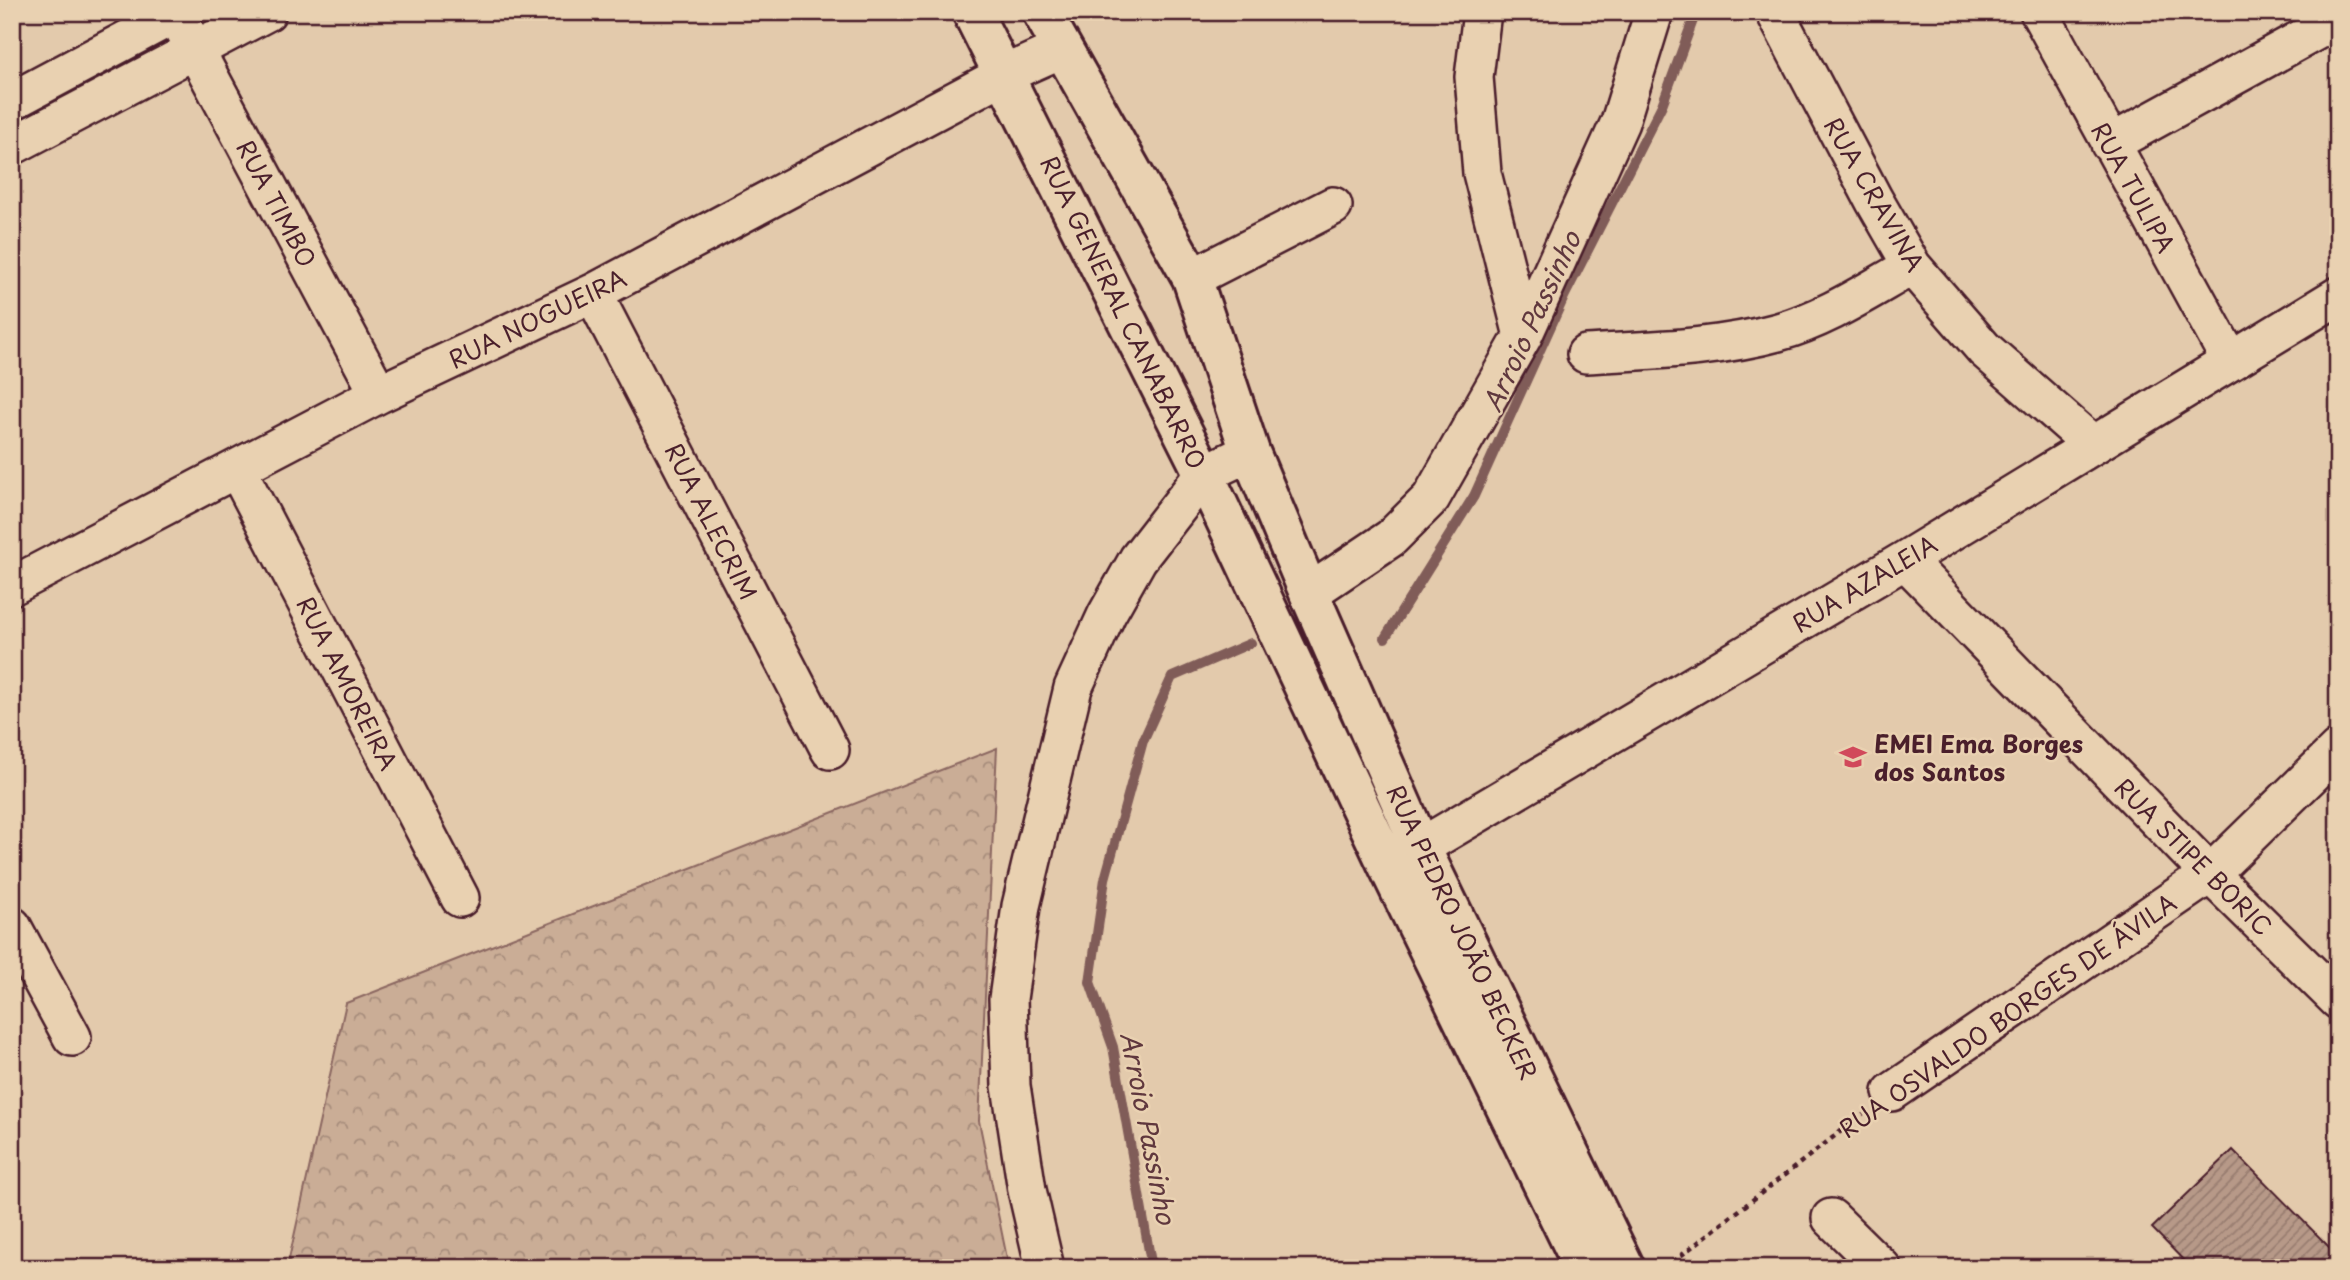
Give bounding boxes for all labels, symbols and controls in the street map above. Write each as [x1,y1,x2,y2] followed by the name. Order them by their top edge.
[1816,110,1934,278] street label: RUA CRAVINA
[2083,115,2185,259] street label: RUA TULIPA
[228,133,326,273] street label: RUA TIMBO
[1032,149,1216,475] street label: RUA GENERAL CANABARRO
[1472,223,1590,418] water label: Arroio Passinho
[442,259,632,377] street label: RUA NOGUEIRA
[657,436,767,606] street label: RUA ALECRIM
[1785,525,1943,641] street label: RUA AZALEIA
[289,590,407,776] street label: RUA AMOREIRA
[1874,725,2083,789] place label: EMEI Ema Borges dos Santos
[1838,742,1868,772] school or university icon: EMEI Ema Borges dos Santos
[2107,769,2281,943] street label: RUA STIPE BORIC
[1379,778,1547,1086] street label: RUA PEDRO JOÃO BECKER
[1831,884,2183,1146] street label: RUA OSVALDO BORGES DE ÁVILA
[1111,1029,1187,1229] water label: Arroio Passinho

